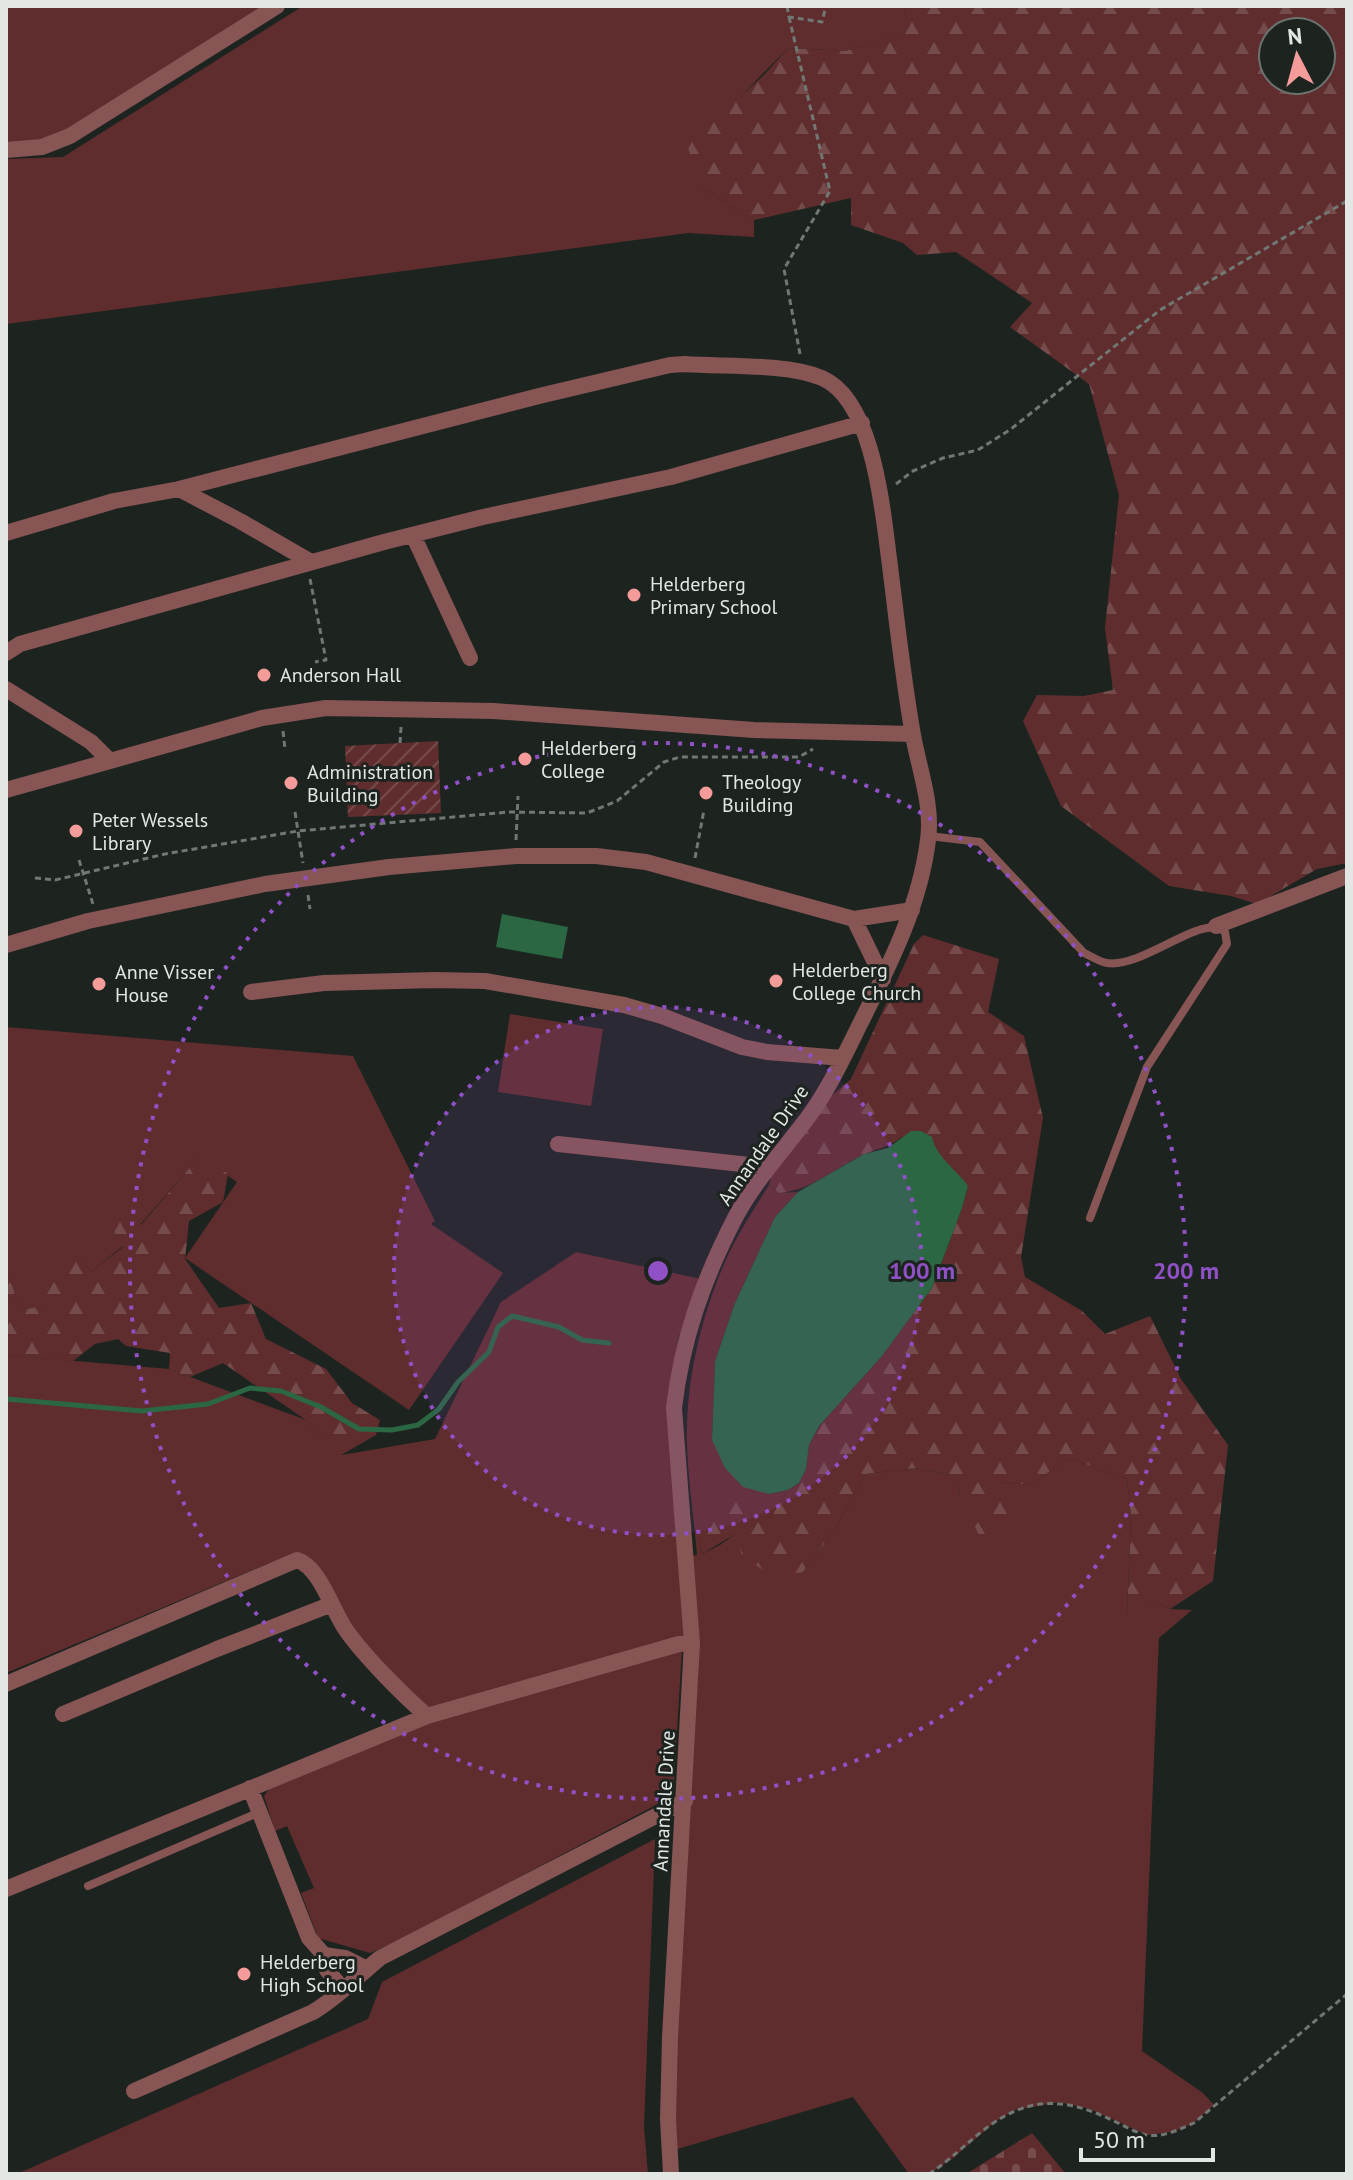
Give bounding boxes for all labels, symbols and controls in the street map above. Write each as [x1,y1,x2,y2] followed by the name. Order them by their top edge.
[1257,16,1337,96] north arrow
[1286,21,1304,51] text: N
[650,571,778,620] place label: Helderberg Primary School
[625,586,643,604] marker: Helderberg Primary School
[280,662,401,688] place label: Anderson Hall
[255,666,273,684] marker: Anderson Hall
[541,735,637,784] place label: Helderberg College
[516,750,534,768] marker: Helderberg College
[307,759,433,808] place label: Administration Building
[722,769,802,818] place label: Theology Building
[282,774,300,792] marker: Administration Building
[697,784,715,802] marker: Theology Building
[92,807,208,856] place label: Peter Wessels Library
[67,822,85,840] marker: Peter Wessels Library
[792,957,921,1006] place label: Helderberg College Church
[115,959,214,1008] place label: Anne Visser House
[767,972,785,990] marker: Helderberg College Church
[90,975,108,993] marker: Anne Visser House
[712,1080,814,1210] street label: Annandale Drive
[889,1255,955,1286] text: 100 m
[1153,1255,1219,1286] text: 200 m
[644,1257,672,1285] centre of rings
[647,1730,681,1872] street label: Annandale Drive
[260,1949,364,1998] place label: Helderberg High School
[235,1965,253,1983] marker: Helderberg High School
[1081,2112,1213,2162] scale bar
[1093,2124,1145,2155] text: 50 m

